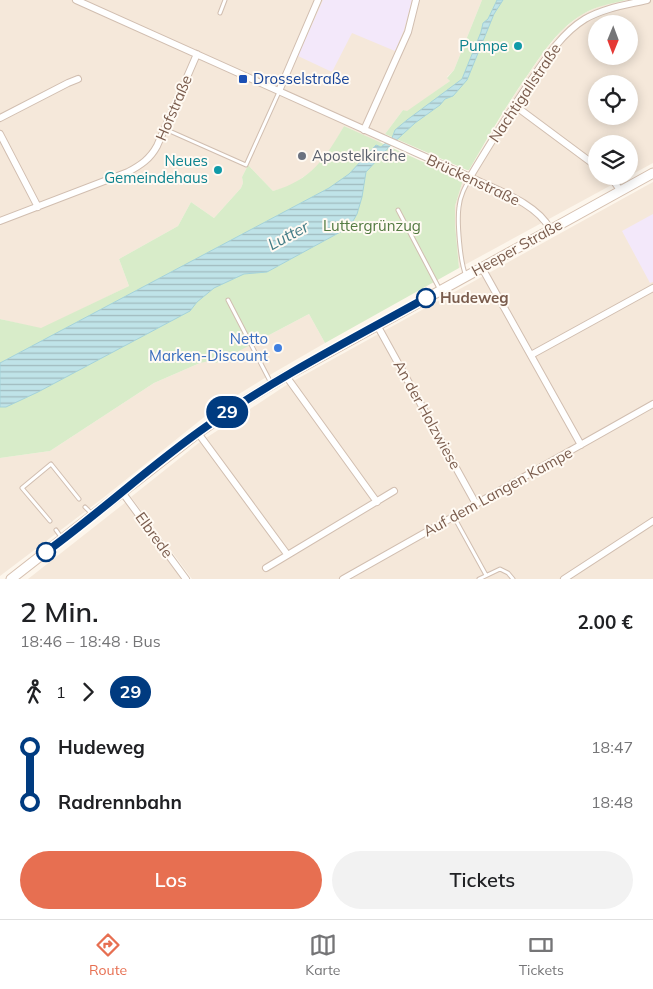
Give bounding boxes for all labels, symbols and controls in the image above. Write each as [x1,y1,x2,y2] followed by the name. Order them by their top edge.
[588,15,638,65] north arrow
[588,15,638,185] map controls
[459,36,508,55] place label: Pumpe
[485,40,565,146] street label: Nachtigallstraße
[512,40,524,52] marker: Pumpe
[253,69,349,88] place label: Drosselstraße
[151,72,196,144] street label: Hofstraße
[237,73,249,85] marker: Drosselstraße
[588,75,638,125] button: locate
[588,135,638,185] button: layers
[312,146,406,165] place label: Apostelkirche
[296,150,308,162] marker: Apostelkirche
[423,150,523,209] street label: Brückenstraße
[104,151,208,187] place label: Neues Gemeindehaus
[212,164,224,176] marker: Neues Gemeindehaus
[264,215,313,254] water label: Lutter
[468,215,566,280] street label: Heeper Straße
[323,216,421,235] park label: Luttergrünzug
[416,288,436,308] marker: Hudeweg
[440,288,509,307] place label: Hudeweg
[149,329,268,365] place label: Netto Marken-Discount
[272,342,284,354] marker: Netto Marken-Discount
[390,357,465,473] street label: An der Holzwiese
[204,396,250,428] line badge: 29
[216,400,238,423] text: 29
[420,443,576,541] street label: Auf dem Langen Kampe
[131,508,177,561] street label: Elbrede
[36,542,56,562] unlabelled marker
[20,594,99,629] text: 2 Min.
[577,610,633,634] text: 2.00 €
[20,631,161,651] text: 18:46 – 18:48 · Bus
[20,678,48,706] icon: walk
[74,678,102,706] icon: forward
[120,680,141,703] text: 29
[56,682,66,702] text: 1
[58,735,145,759] text: Hudeweg
[591,737,633,757] text: 18:47
[58,790,182,814] text: Radrennbahn
[591,792,633,812] text: 18:48
[20,851,322,909] button: Los
[332,851,633,909] button: Tickets
[89,931,127,979] tab: Route
[305,931,340,979] tab: Karte
[519,931,564,979] tab: Tickets

